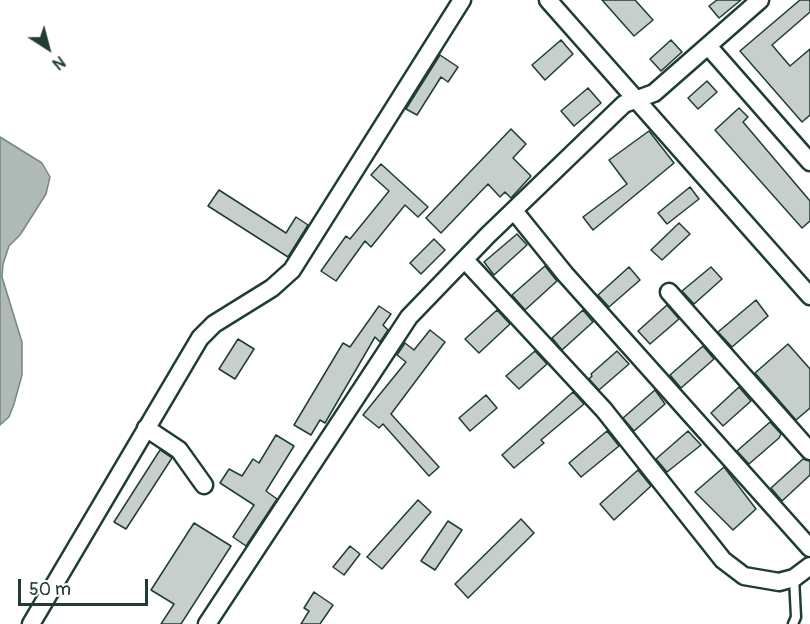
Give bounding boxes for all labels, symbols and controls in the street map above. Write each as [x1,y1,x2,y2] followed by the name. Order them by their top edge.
[18,18,78,78] north arrow
[48,51,69,74] text: N
[21,567,152,605] scale bar
[29,578,71,601] text: 50 m

